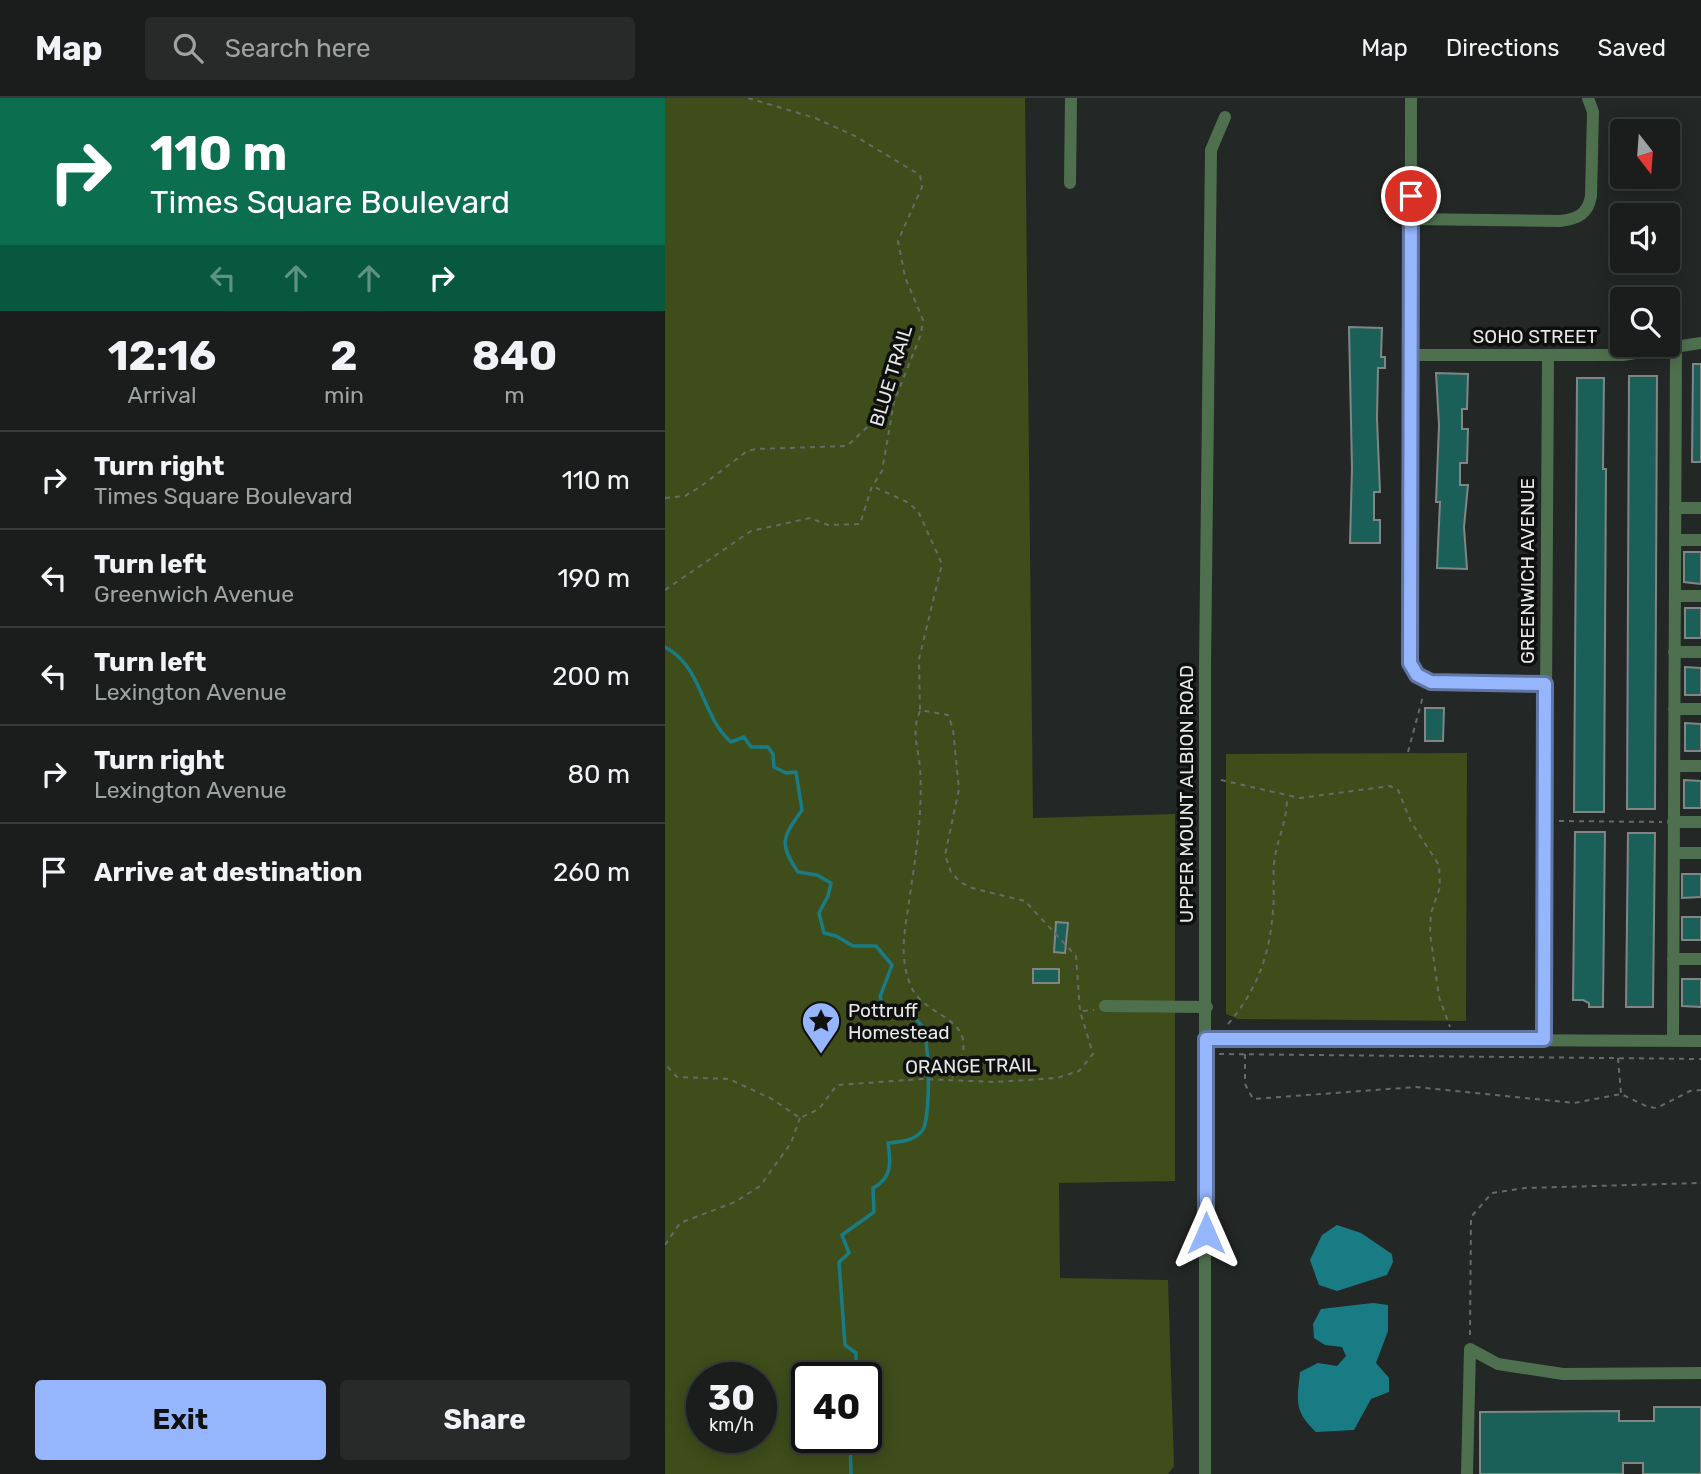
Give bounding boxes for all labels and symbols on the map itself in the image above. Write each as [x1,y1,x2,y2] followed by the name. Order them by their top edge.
[1610,119,1680,189] north arrow
[1381,166,1441,226] pin
[865,323,917,429] street label: BLUE TRAIL
[1473,325,1597,348] street label: SOHO STREET
[1516,478,1539,664] street label: GREENWICH AVENUE
[1175,665,1198,923] street label: UPPER MOUNT ALBION ROAD
[848,999,950,1044] place label: Pottruff Homestead
[800,1000,842,1055] place icon: Pottruff Homestead
[905,1053,1037,1079] street label: ORANGE TRAIL
[1169,1196,1243,1270] position arrow
[791,1362,882,1453] speed limit sign: 40

